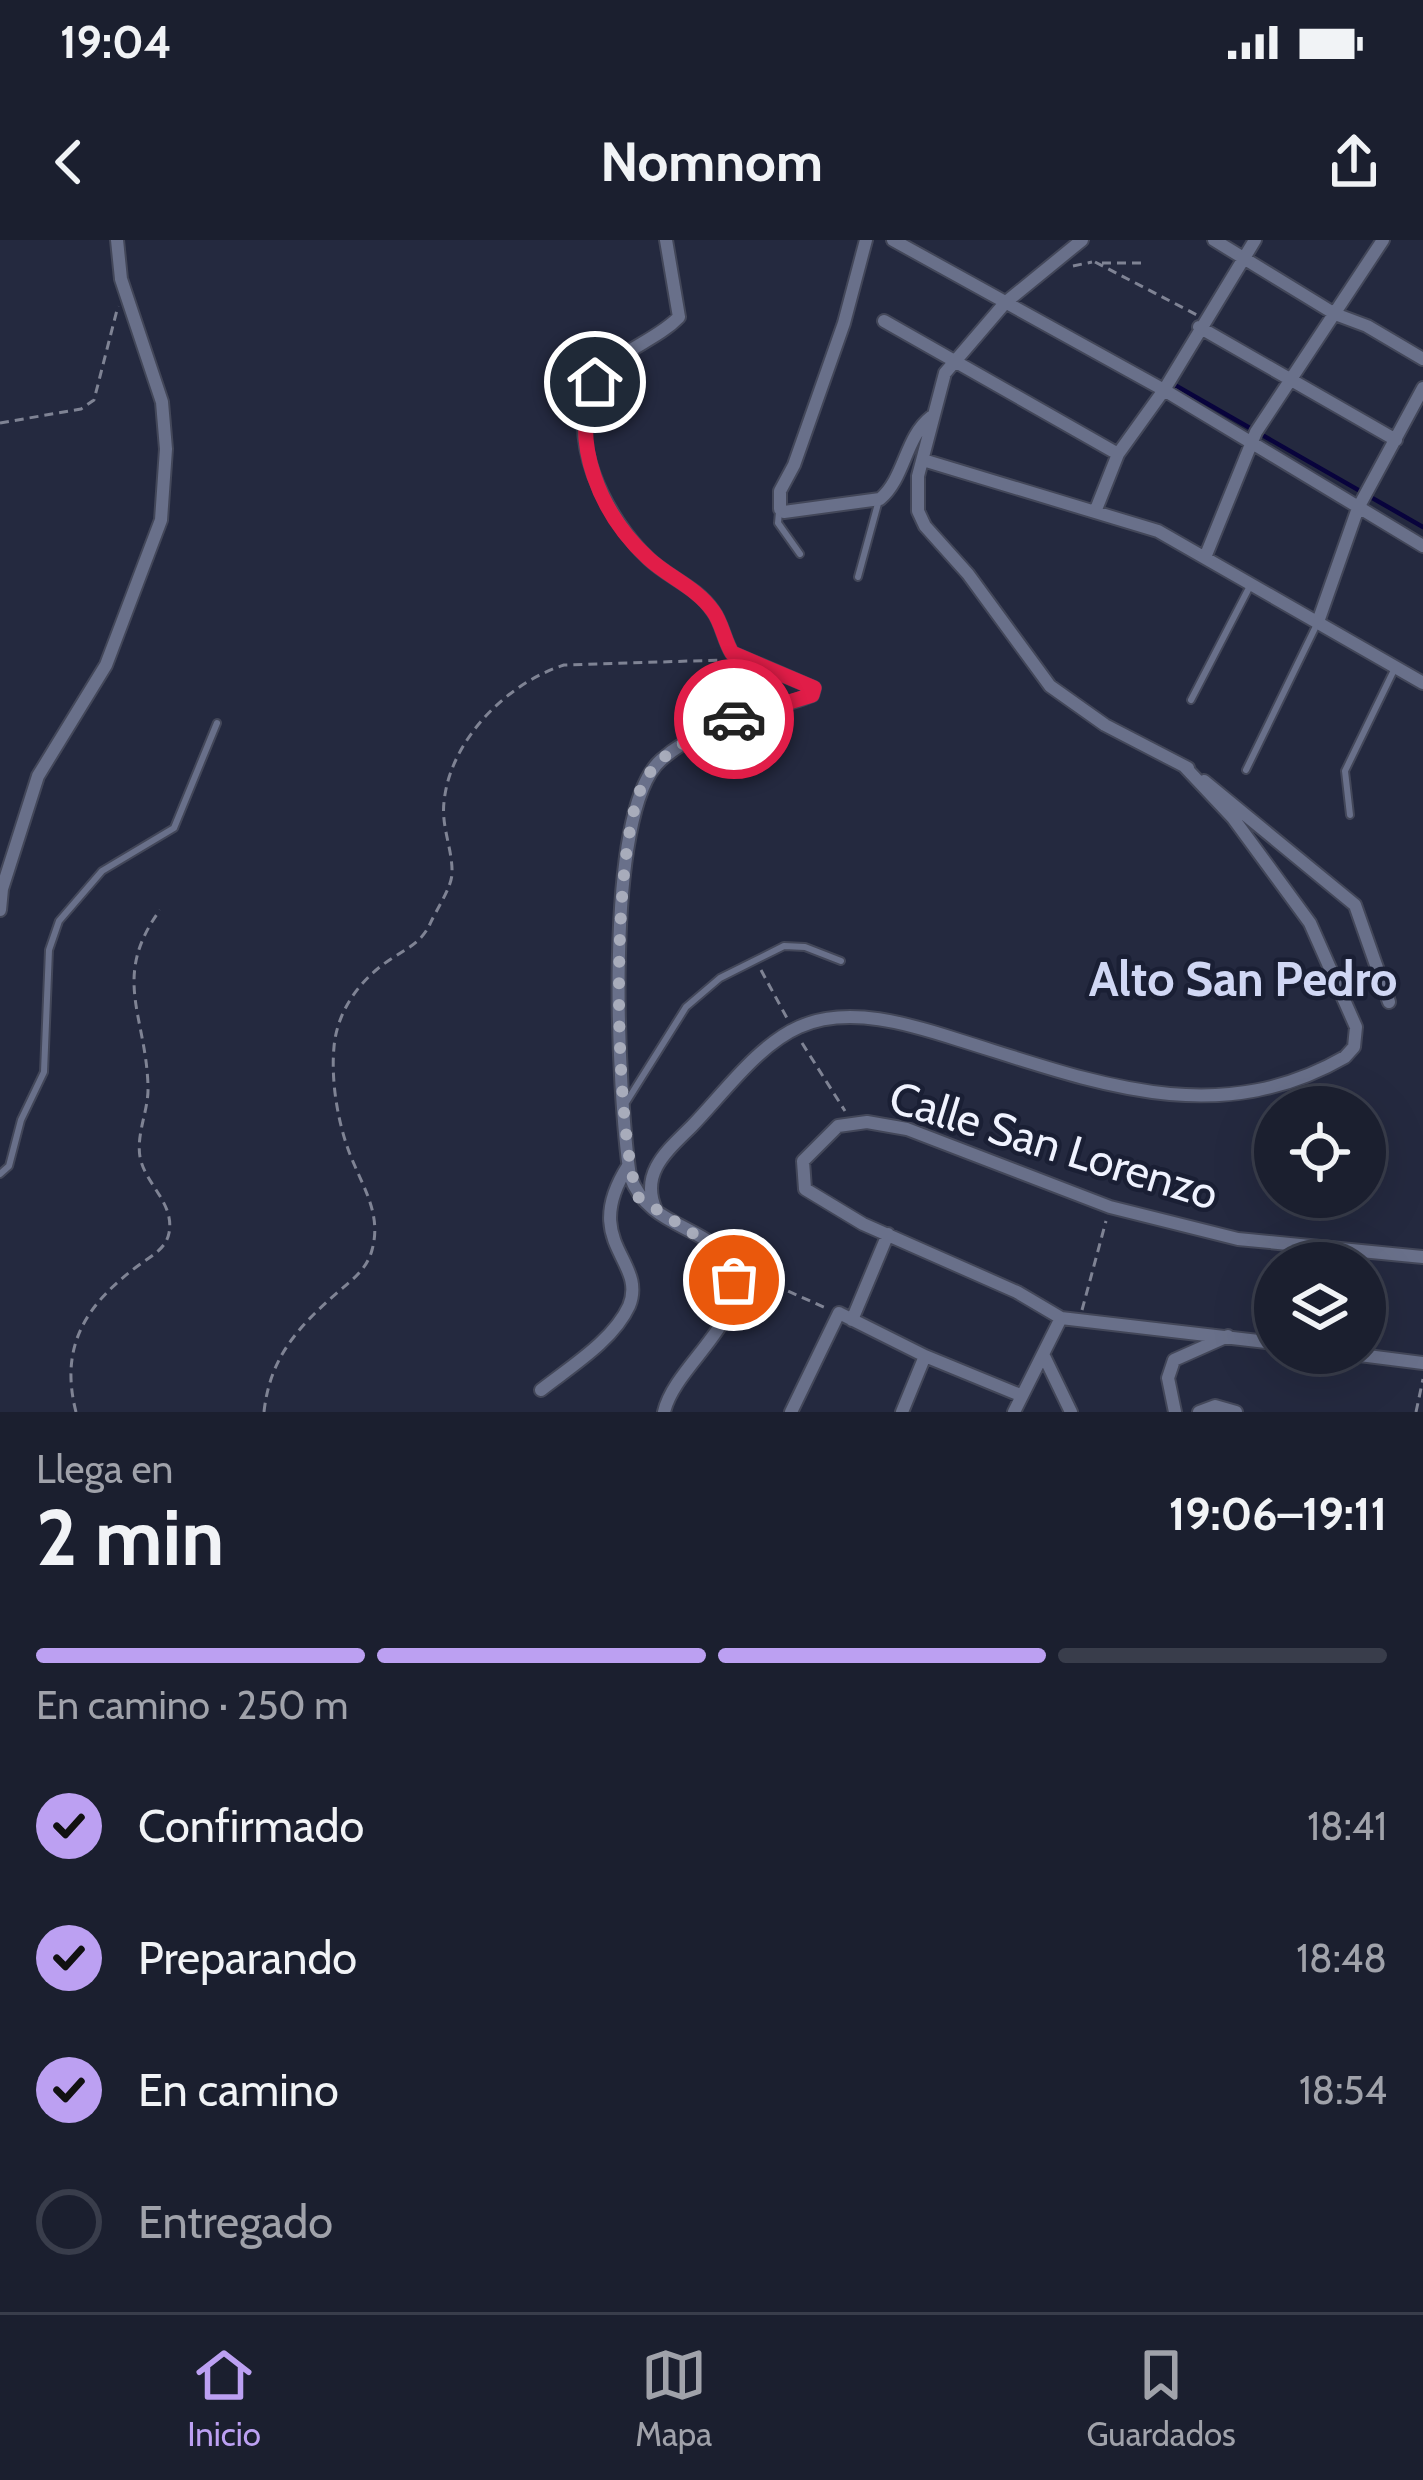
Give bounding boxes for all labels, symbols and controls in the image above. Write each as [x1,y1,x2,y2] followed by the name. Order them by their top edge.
[60,15,172,69] text: 19:04
[36,129,102,195] icon: back
[600,129,823,195] text: Nomnom
[1321,129,1387,195] icon: share
[544,331,646,433] pin
[562,349,628,415] icon: home
[674,659,794,779] courier
[701,686,767,752] icon: car
[1089,950,1397,1008] district label: Alto San Pedro
[883,1069,1225,1221] street label: Calle San Lorenzo
[1254,1086,1386,1374] map controls
[1254,1086,1386,1218] button: locate
[683,1229,785,1331] pin
[1254,1242,1386,1374] button: layers
[701,1247,767,1313] icon: bag
[36,1445,173,1493] text: Llega en
[1169,1487,1387,1541] text: 19:06–19:11
[36,1490,224,1585] text: 2 min
[36,1681,349,1729] text: En camino · 250 m
[36,1793,102,1859] icon: check
[138,1799,364,1853] text: Confirmado
[1307,1802,1387,1850] text: 18:41
[36,1925,102,1991] icon: check
[138,1931,357,1985] text: Preparando
[1296,1934,1387,1982] text: 18:48
[36,2057,102,2123] icon: check
[138,2063,339,2117] text: En camino
[1299,2066,1387,2114] text: 18:54
[138,2195,333,2249] text: Entregado
[187,2342,261,2454] tab: Inicio
[635,2342,712,2454] tab: Mapa
[1086,2342,1236,2454] tab: Guardados

